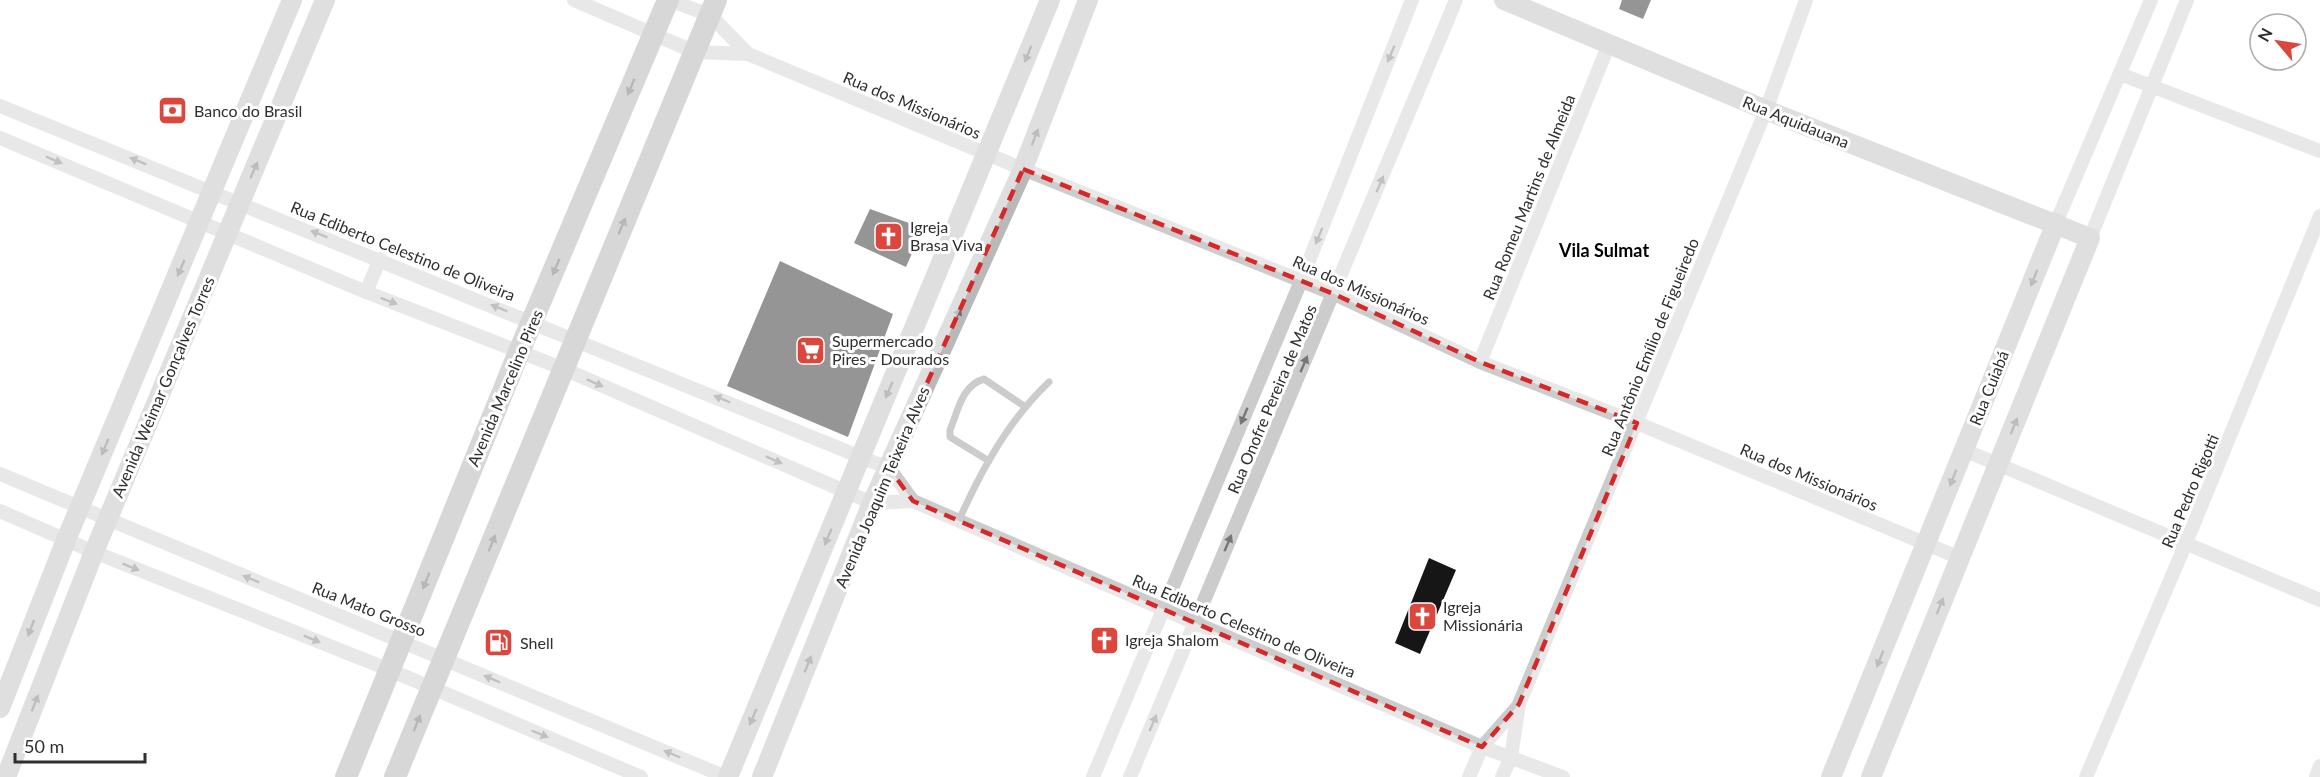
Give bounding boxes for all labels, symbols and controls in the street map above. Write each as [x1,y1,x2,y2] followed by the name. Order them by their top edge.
[2248,12,2308,72] north arrow
[2253,24,2276,44] text: N
[1023,46,1033,64] one-way arrow
[1386,46,1396,64] one-way arrow
[841,67,984,142] street label: Rua dos Missionários
[626,78,635,96] one-way arrow
[1479,91,1579,302] street label: Rua Romeu Martins de Almeida
[1740,92,1852,152] street label: Rua Aquidauana
[157,95,189,127] bank icon: Banco do Brasil
[194,101,302,120] place label: Banco do Brasil
[1031,128,1041,146] one-way arrow
[45,156,63,165] one-way arrow
[129,156,147,165] one-way arrow
[250,161,259,179] one-way arrow
[1376,175,1385,193] one-way arrow
[288,197,518,304] street label: Rua Ediberto Celestino de Oliveira
[618,217,627,235] one-way arrow
[910,217,983,254] place label: Igreja Brasa Viva
[873,220,905,252] church icon: Igreja Brasa Viva
[1314,227,1324,245] one-way arrow
[310,229,328,238] one-way arrow
[1597,235,1702,459] street label: Rua Antônio Emílio de Figueiredo
[1558,239,1649,261] district label: Vila Sulmat
[1290,251,1433,328] street label: Rua dos Missionários
[551,258,561,276] one-way arrow
[176,259,186,277] one-way arrow
[2029,269,2039,287] one-way arrow
[107,273,218,500] street label: Avenida Weimar Gonçalves Torres
[380,296,398,306] one-way arrow
[1223,301,1320,496] street label: Rua Onofre Pereira de Matos
[490,303,508,313] one-way arrow
[952,306,962,324] one-way arrow
[463,307,546,469] street label: Avenida Marcelino Pires
[832,331,949,368] place label: Supermercado Pires - Dourados
[795,334,827,366] supermarket icon: Supermercado Pires - Dourados
[1965,348,2012,428] street label: Rua Cuiabá
[1299,354,1309,372] one-way arrow
[587,378,604,387] one-way arrow
[884,381,894,399] one-way arrow
[830,383,933,590] street label: Avenida Joaquim Teixeira Alves
[713,394,731,403] one-way arrow
[1240,407,1249,424] one-way arrow
[2009,416,2019,434] one-way arrow
[2157,431,2222,551] street label: Rua Pedro Rigotti
[100,439,110,457] one-way arrow
[1738,439,1881,514] street label: Rua dos Missionários
[766,456,783,465] one-way arrow
[1948,469,1957,487] one-way arrow
[823,528,832,546] one-way arrow
[487,533,497,551] one-way arrow
[1224,535,1233,552] one-way arrow
[122,563,140,572] one-way arrow
[1130,570,1359,681] street label: Rua Ediberto Celestino de Oliveira
[421,572,430,590] one-way arrow
[242,574,260,583] one-way arrow
[310,577,429,640] street label: Rua Mato Grosso
[1443,597,1523,634] place label: Igreja Missionária
[1936,597,1945,615] one-way arrow
[1406,600,1438,632] church icon: Igreja Missionária
[26,619,36,637] one-way arrow
[1088,624,1120,656] church icon: Igreja Shalom
[483,627,515,659] fuel station icon: Shell
[1125,630,1219,649] place label: Igreja Shalom
[520,633,553,652] place label: Shell
[303,635,321,644] one-way arrow
[1875,650,1884,668] one-way arrow
[803,655,813,673] one-way arrow
[483,674,501,683] one-way arrow
[31,694,40,712] one-way arrow
[748,708,757,726] one-way arrow
[413,714,422,732] one-way arrow
[1149,714,1158,732] one-way arrow
[15,726,146,764] scale bar
[531,729,549,739] one-way arrow
[24,735,64,757] text: 50 m
[663,749,681,758] one-way arrow

